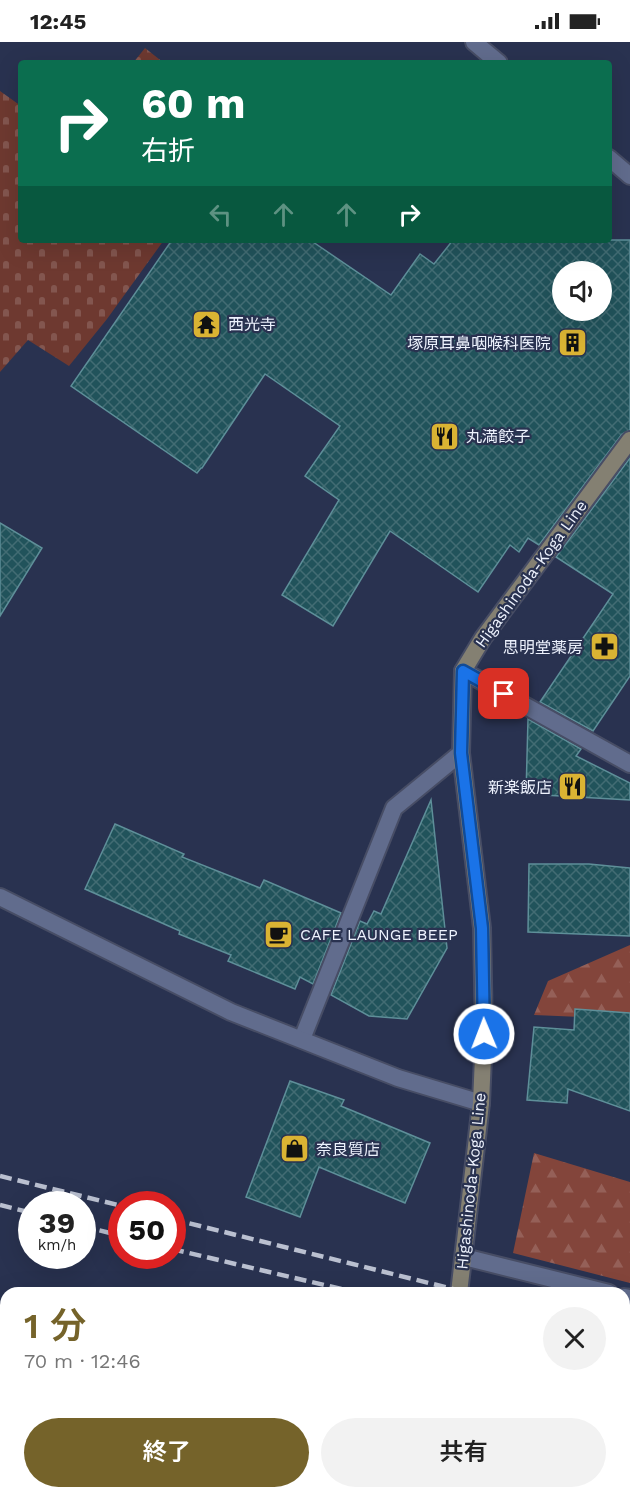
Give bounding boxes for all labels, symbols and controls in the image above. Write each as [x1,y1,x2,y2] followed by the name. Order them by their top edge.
[30,9,86,34] text: 12:45
[141,79,245,128] text: 60 m
[42,84,120,162] icon: right
[141,135,195,167] text: 右折
[204,198,237,231] icon: left
[267,198,300,231] icon: ahead
[330,198,363,231] icon: ahead
[393,198,426,231] icon: right
[552,261,612,321] map controls
[552,261,612,321] button: sound
[191,308,223,340] temple icon: 西光寺
[228,315,276,334] place label: 西光寺
[556,327,588,359] building icon: 塚原耳鼻咽喉科医院
[407,334,551,353] place label: 塚原耳鼻咽喉科医院
[429,420,461,452] restaurant icon: 丸満餃子
[466,427,530,446] place label: 丸満餃子
[471,497,591,651] street label: Higashinoda-Koga Line
[588,631,620,663] pharmacy icon: 思明堂薬房
[503,638,583,657] place label: 思明堂薬房
[478,668,529,719] pin
[487,677,520,710] icon: arrive
[557,771,589,803] restaurant icon: 新楽飯店
[488,778,552,797] place label: 新楽飯店
[263,918,295,950] cafe icon: CAFE LAUNGE BEEP
[300,925,458,944] place label: CAFE LAUNGE BEEP
[452,1002,516,1066] position arrow
[452,1092,490,1270] street label: Higashinoda-Koga Line
[279,1133,311,1165] shop icon: 奈良質店
[316,1140,380,1159] place label: 奈良質店
[108,1191,186,1269] speed limit sign: 50
[39,1205,75,1240] text: 39
[38,1236,76,1254] text: km/h
[24,1305,86,1347] text: 1 分
[543,1307,606,1370] button: close
[24,1349,141,1373] text: 70 m · 12:46
[24,1418,309,1487] button: 終了
[321,1418,606,1487] button: 共有

